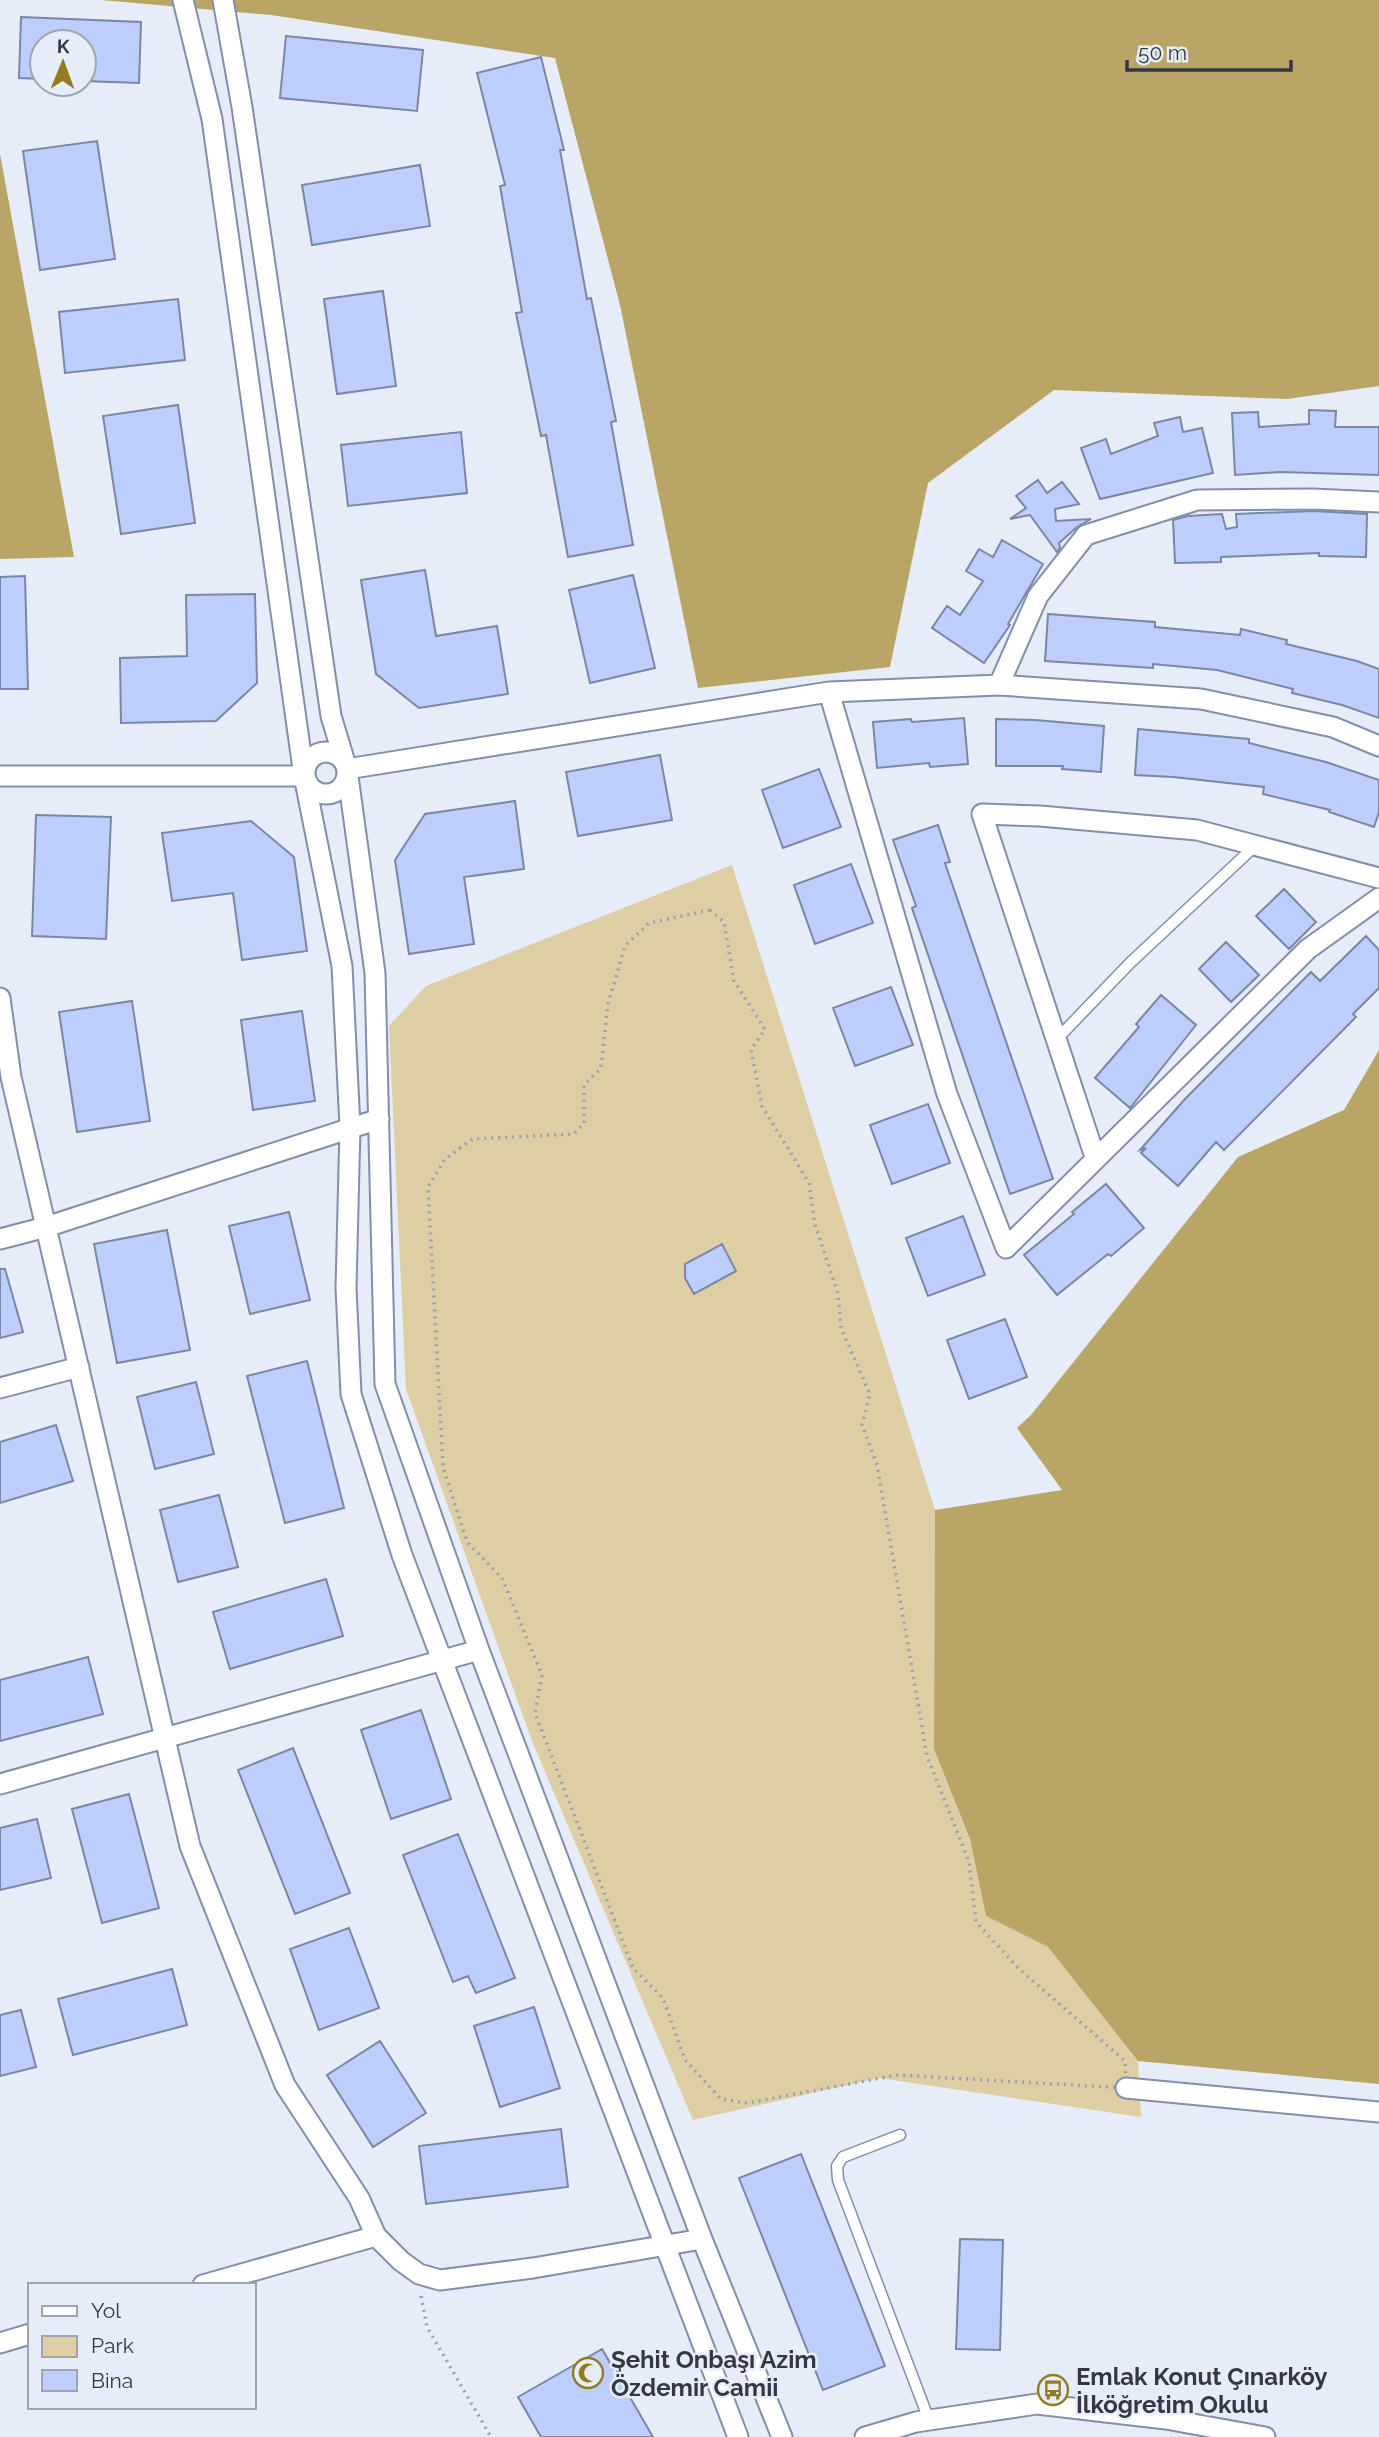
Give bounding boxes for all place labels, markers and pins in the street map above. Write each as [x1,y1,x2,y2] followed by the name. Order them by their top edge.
[611,2345,817,2402] place label: Şehit Onbaşı Azim Özdemir Camii
[571,2356,605,2390] mosque icon: Şehit Onbaşı Azim Özdemir Camii
[1076,2362,1327,2419] place label: Emlak Konut Çınarköy İlköğretim Okulu
[1036,2373,1070,2407] bus stop icon: Emlak Konut Çınarköy İlköğretim Okulu

